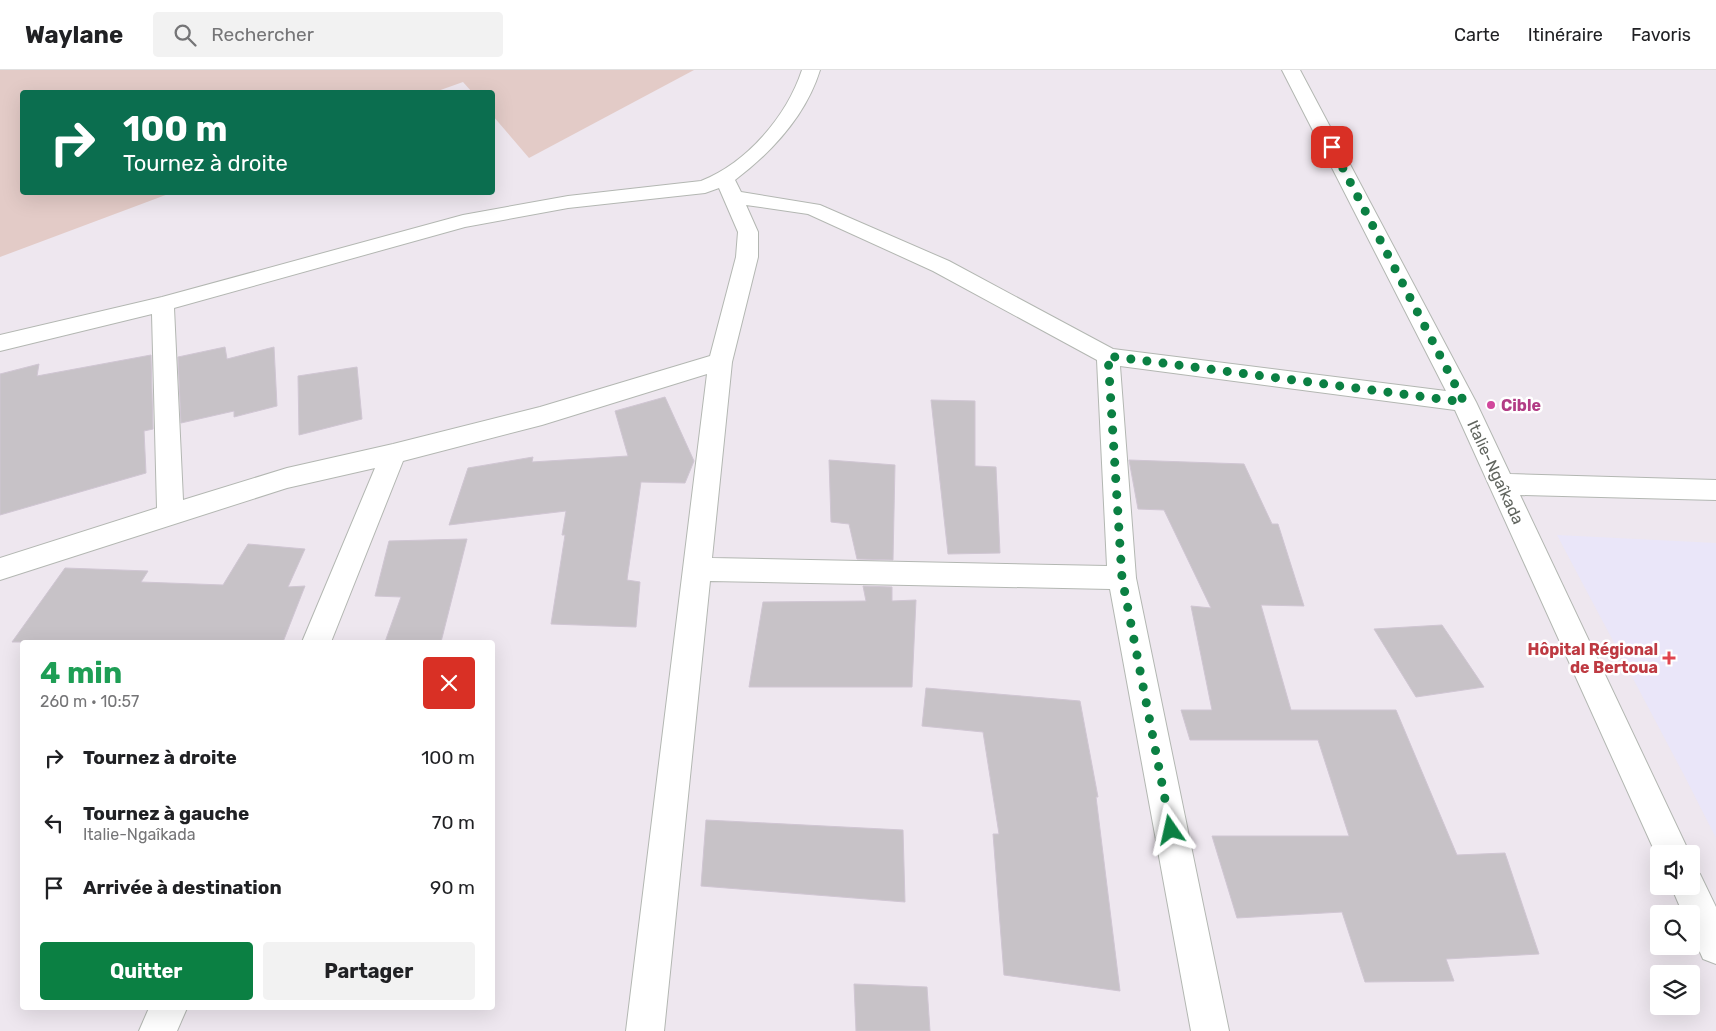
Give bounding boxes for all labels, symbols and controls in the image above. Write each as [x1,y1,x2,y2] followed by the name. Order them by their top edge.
[153,12,503,57] search box
[25,21,123,49] text: Waylane
[171,21,199,49] icon: search
[211,23,314,46] text: Rechercher
[1454,24,1500,46] text: Carte
[1528,24,1603,46] text: Itinéraire
[1631,24,1691,46] text: Favoris
[123,108,228,150] text: 100 m
[40,110,105,175] icon: right
[1311,126,1353,168] pin
[1318,133,1346,161] icon: arrive
[123,150,288,177] text: Tournez à droite
[1501,396,1541,415] place label: Cible
[1485,399,1497,411] marker: Cible
[1463,417,1528,527] street label: Italie-Ngaîkada
[1527,640,1658,677] place label: Hôpital Régional de Bertoua
[1662,651,1676,665] marker: Hôpital Régional de Bertoua
[40,655,122,691] text: 4 min
[423,657,475,709] button: close
[40,692,139,711] text: 260 m · 10:57
[40,744,68,772] icon: right
[83,746,237,769] text: Tournez à droite
[421,746,475,769] text: 100 m
[83,802,249,825] text: Tournez à gauche
[1144,803,1196,855] position arrow
[40,809,68,837] icon: left
[432,811,475,834] text: 70 m
[83,825,196,844] text: Italie-Ngaîkada
[1650,845,1700,1015] map controls
[1650,845,1700,895] button: sound
[40,874,68,902] icon: arrive
[83,876,282,899] text: Arrivée à destination
[430,876,475,899] text: 90 m
[1650,905,1700,955] button: search
[40,942,253,1000] button: Quitter
[263,942,475,1000] button: Partager
[1650,965,1700,1015] button: layers

